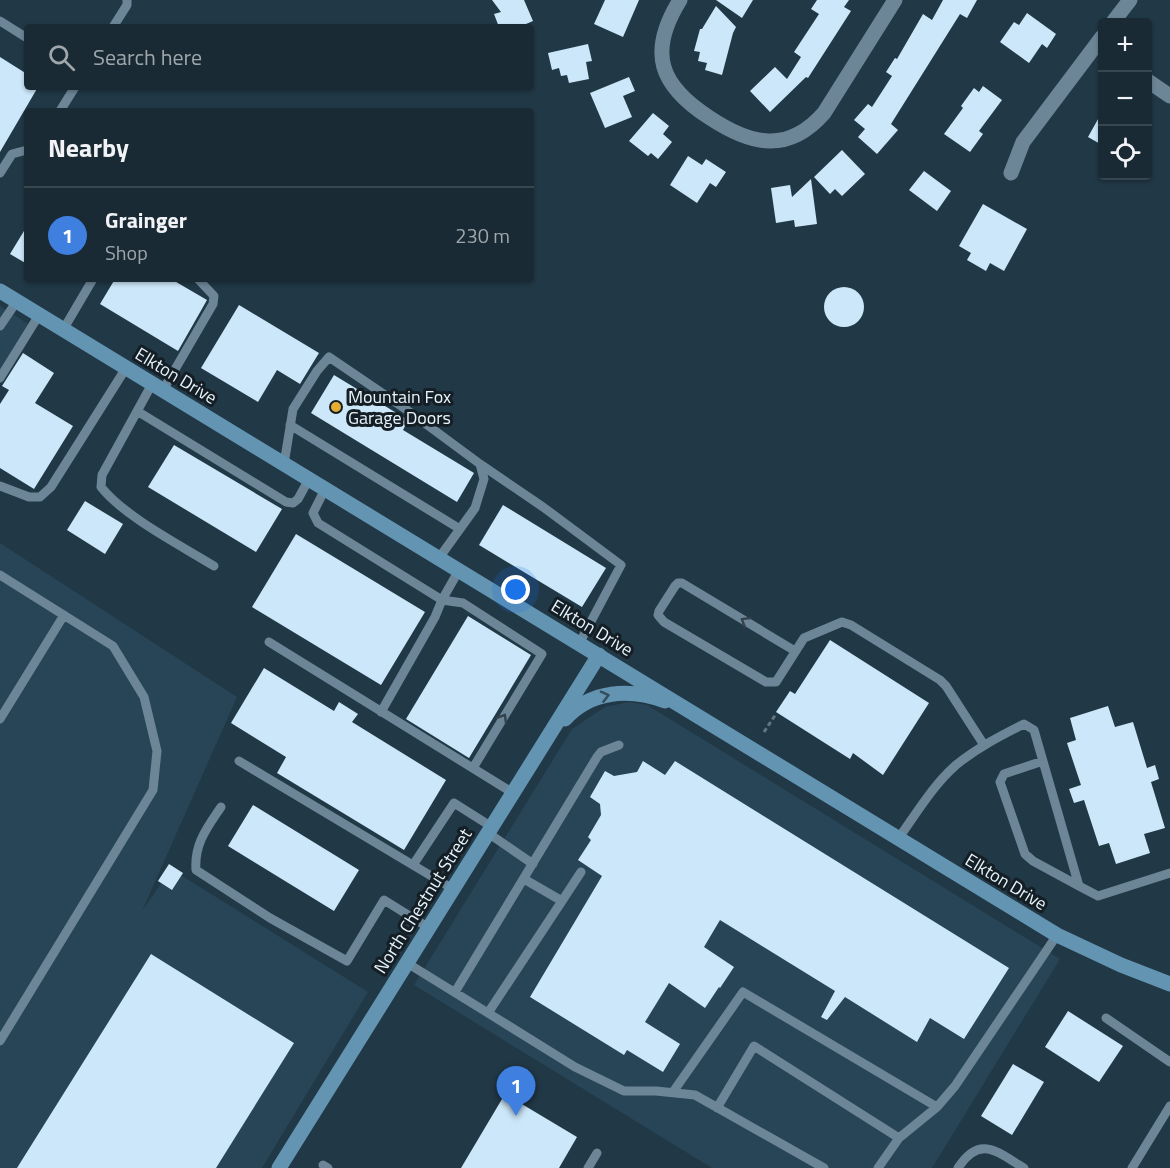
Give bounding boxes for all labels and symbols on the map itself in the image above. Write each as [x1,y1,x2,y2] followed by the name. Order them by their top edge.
[130,340,222,411] street label: Elkton Drive
[348,383,451,431] place label: Mountain Fox Garage Doors
[329,400,343,414] marker: Mountain Fox Garage Doors
[501,575,530,604] your location
[546,592,638,663] street label: Elkton Drive
[741,617,751,628] one-way arrow
[599,690,609,703] one-way arrow
[496,714,507,724] one-way arrow
[367,822,479,979] street label: North Chestnut Street
[960,846,1052,917] street label: Elkton Drive
[496,1066,536,1116] pin: 1

